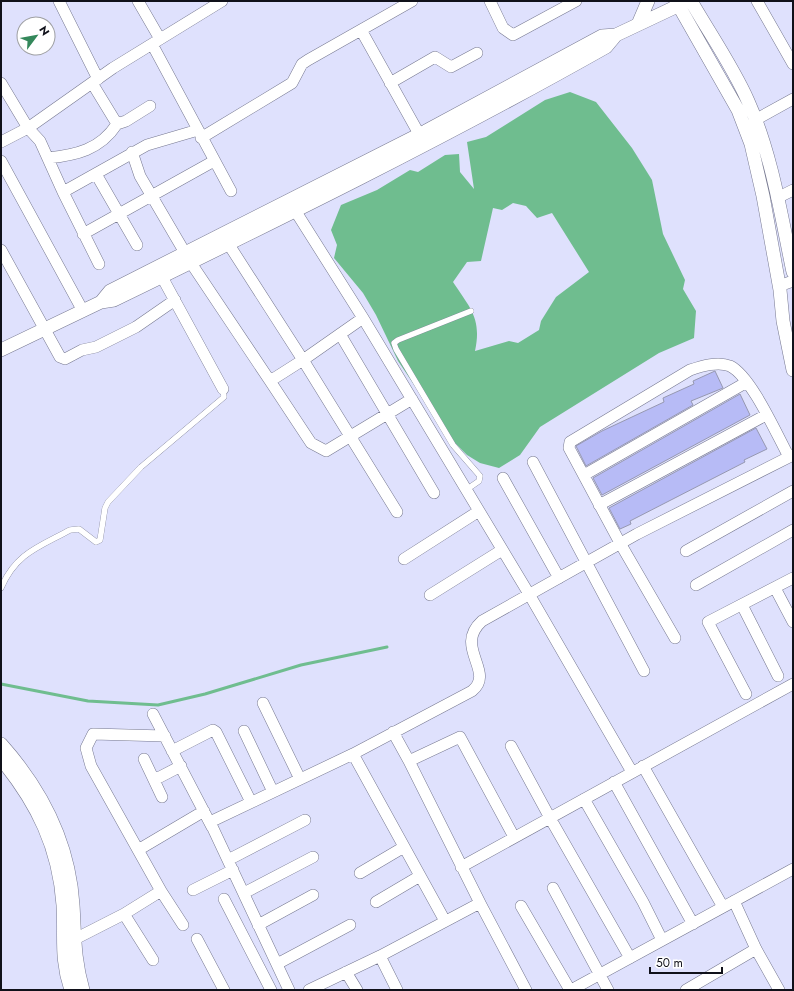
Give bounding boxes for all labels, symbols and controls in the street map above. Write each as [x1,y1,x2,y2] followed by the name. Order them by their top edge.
[16,16,56,56] north arrow
[35,23,54,39] text: N
[650,949,722,975] scale bar
[656,954,683,972] text: 50 m

